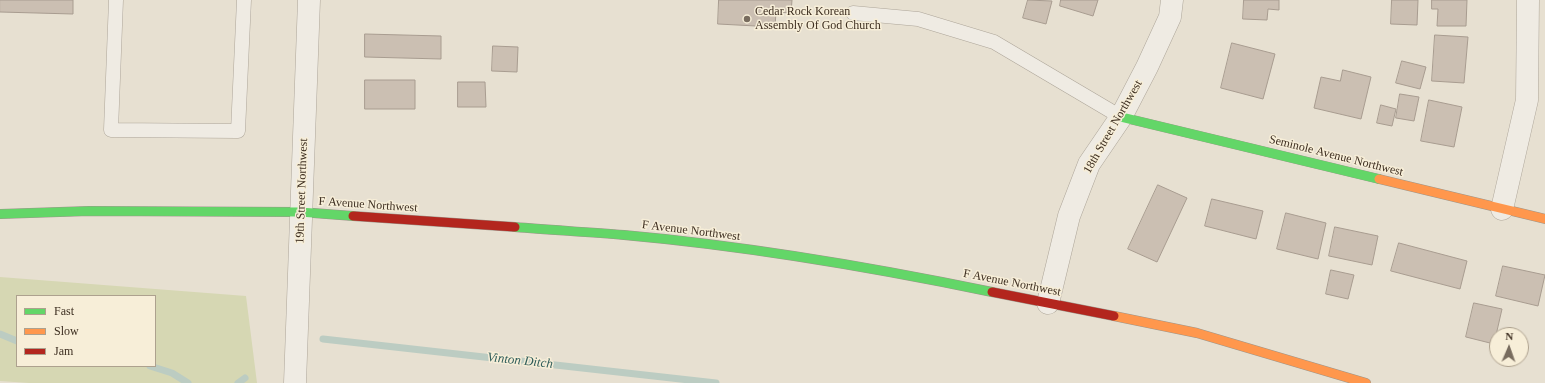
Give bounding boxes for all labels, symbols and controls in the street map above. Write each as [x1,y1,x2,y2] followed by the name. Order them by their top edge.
[755,5,881,33] place label: Cedar Rock Korean Assembly Of God Church
[742,14,752,24] marker: Cedar Rock Korean Assembly Of God Church
[1080,78,1146,176] street label: 18th Street Northwest
[1267,132,1405,180] street label: Seminole Avenue Northwest
[293,138,311,244] street label: 19th Street Northwest
[318,194,418,216] street label: F Avenue Northwest
[641,218,741,244] street label: F Avenue Northwest
[962,266,1062,300] street label: F Avenue Northwest
[16,295,156,367] legend
[54,304,74,318] text: Fast
[54,324,79,338] text: Slow
[1489,327,1529,367] north arrow
[1505,330,1514,342] text: N
[54,344,73,358] text: Jam
[486,350,554,372] water label: Vinton Ditch

